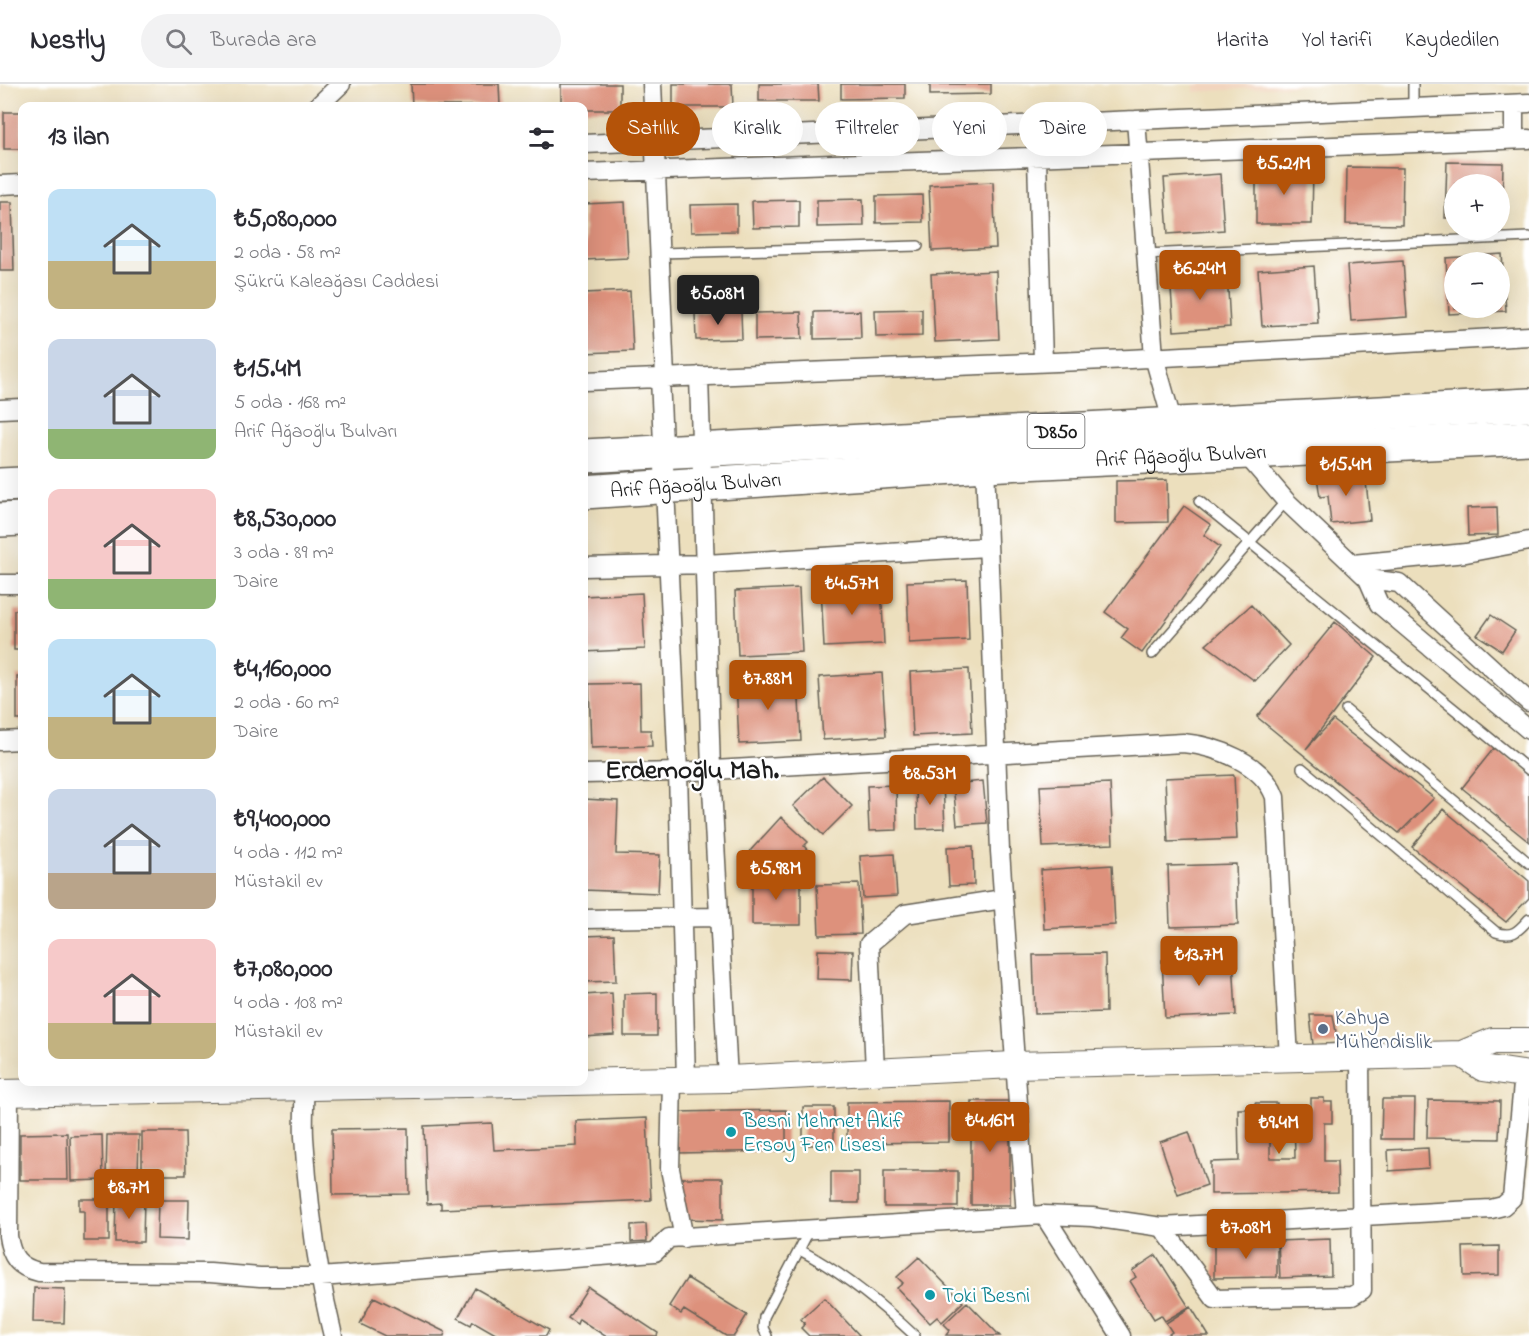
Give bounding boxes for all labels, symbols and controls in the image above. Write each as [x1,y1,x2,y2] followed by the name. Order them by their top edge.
[141,14,561,68] search box
[30,21,105,62] text: Nestly
[162,25,195,58] icon: search
[210,25,317,57] text: Burada ara
[1217,26,1269,56] text: Harita
[1302,26,1372,56] text: Yol tarifi
[1405,26,1499,56] text: Kaydedilen
[606,102,700,156] chip: Satılık
[712,102,803,156] chip: Kiralık
[815,102,920,156] chip: Filtreler
[932,102,1007,156] chip: Yeni
[1019,102,1107,156] chip: Daire
[48,119,109,157] text: 13 ilan
[525,122,558,155] icon: filters
[1235,145,1333,196] pin: ₺5.21M
[1257,150,1311,179] text: ₺5.21M
[1444,174,1510,318] map controls
[1444,174,1510,240] button: +
[234,201,337,239] text: ₺5,080,000
[96,213,168,285] icon: home
[234,239,341,268] text: 2 oda · 58 m²
[1151,250,1249,301] pin: ₺6.24M
[1444,252,1510,318] button: −
[1173,255,1227,284] text: ₺6.24M
[234,268,439,297] text: Şükrü Kaleağası Caddesi
[669,275,767,326] pin: ₺5.08M
[691,280,745,309] text: ₺5.08M
[234,351,302,389] text: ₺15.4M
[96,363,168,435] icon: home
[234,389,346,418] text: 5 oda · 168 m²
[1028,414,1084,448] road number: D850
[234,418,397,447] text: Arif Ağaoğlu Bulvarı
[1094,438,1267,477] street label: Arif Ağaoğlu Bulvarı
[1297,446,1395,497] pin: ₺15.4M
[1320,451,1372,480] text: ₺15.4M
[609,466,783,507] street label: Arif Ağaoğlu Bulvarı
[234,501,336,539] text: ₺8,530,000
[96,513,168,585] icon: home
[234,539,334,568] text: 3 oda · 89 m²
[803,565,901,616] pin: ₺4.57M
[234,568,278,597] text: Daire
[825,570,879,599] text: ₺4.57M
[234,651,331,689] text: ₺4,160,000
[719,660,817,711] pin: ₺7.88M
[96,663,168,735] icon: home
[743,665,793,694] text: ₺7.88M
[234,689,340,718] text: 2 oda · 60 m²
[234,718,278,747] text: Daire
[605,752,779,792] district label: Erdemoğlu Mah.
[881,755,979,806] pin: ₺8.53M
[903,760,957,789] text: ₺8.53M
[234,801,331,839] text: ₺9,400,000
[96,813,168,885] icon: home
[234,839,343,868] text: 4 oda · 112 m²
[727,850,825,901] pin: ₺5.98M
[750,855,802,884] text: ₺5.98M
[234,868,323,897] text: Müstakil ev
[1150,936,1248,987] pin: ₺13.7M
[1174,941,1224,970] text: ₺13.7M
[234,951,333,989] text: ₺7,080,000
[96,963,168,1035] icon: home
[234,989,343,1018] text: 4 oda · 108 m²
[1335,1004,1433,1058] place label: Kahya Mühendislik
[234,1018,323,1047] text: Müstakil ev
[1316,1022,1330,1036] marker: Kahya Mühendislik
[941,1102,1039,1153] pin: ₺4.16M
[1237,1104,1321,1155] pin: ₺9.4M
[742,1107,903,1163] place label: Besni Mehmet Akif Ersoy Fen Lisesi
[965,1107,1015,1136] text: ₺4.16M
[1259,1109,1299,1138] text: ₺9.4M
[724,1125,738,1139] marker: Besni Mehmet Akif Ersoy Fen Lisesi
[87,1169,171,1220] pin: ₺8.7M
[108,1174,150,1203] text: ₺8.7M
[1197,1209,1295,1260] pin: ₺7.08M
[1221,1214,1271,1243] text: ₺7.08M
[942,1282,1030,1312] place label: Toki Besni
[923,1288,937,1302] marker: Toki Besni

